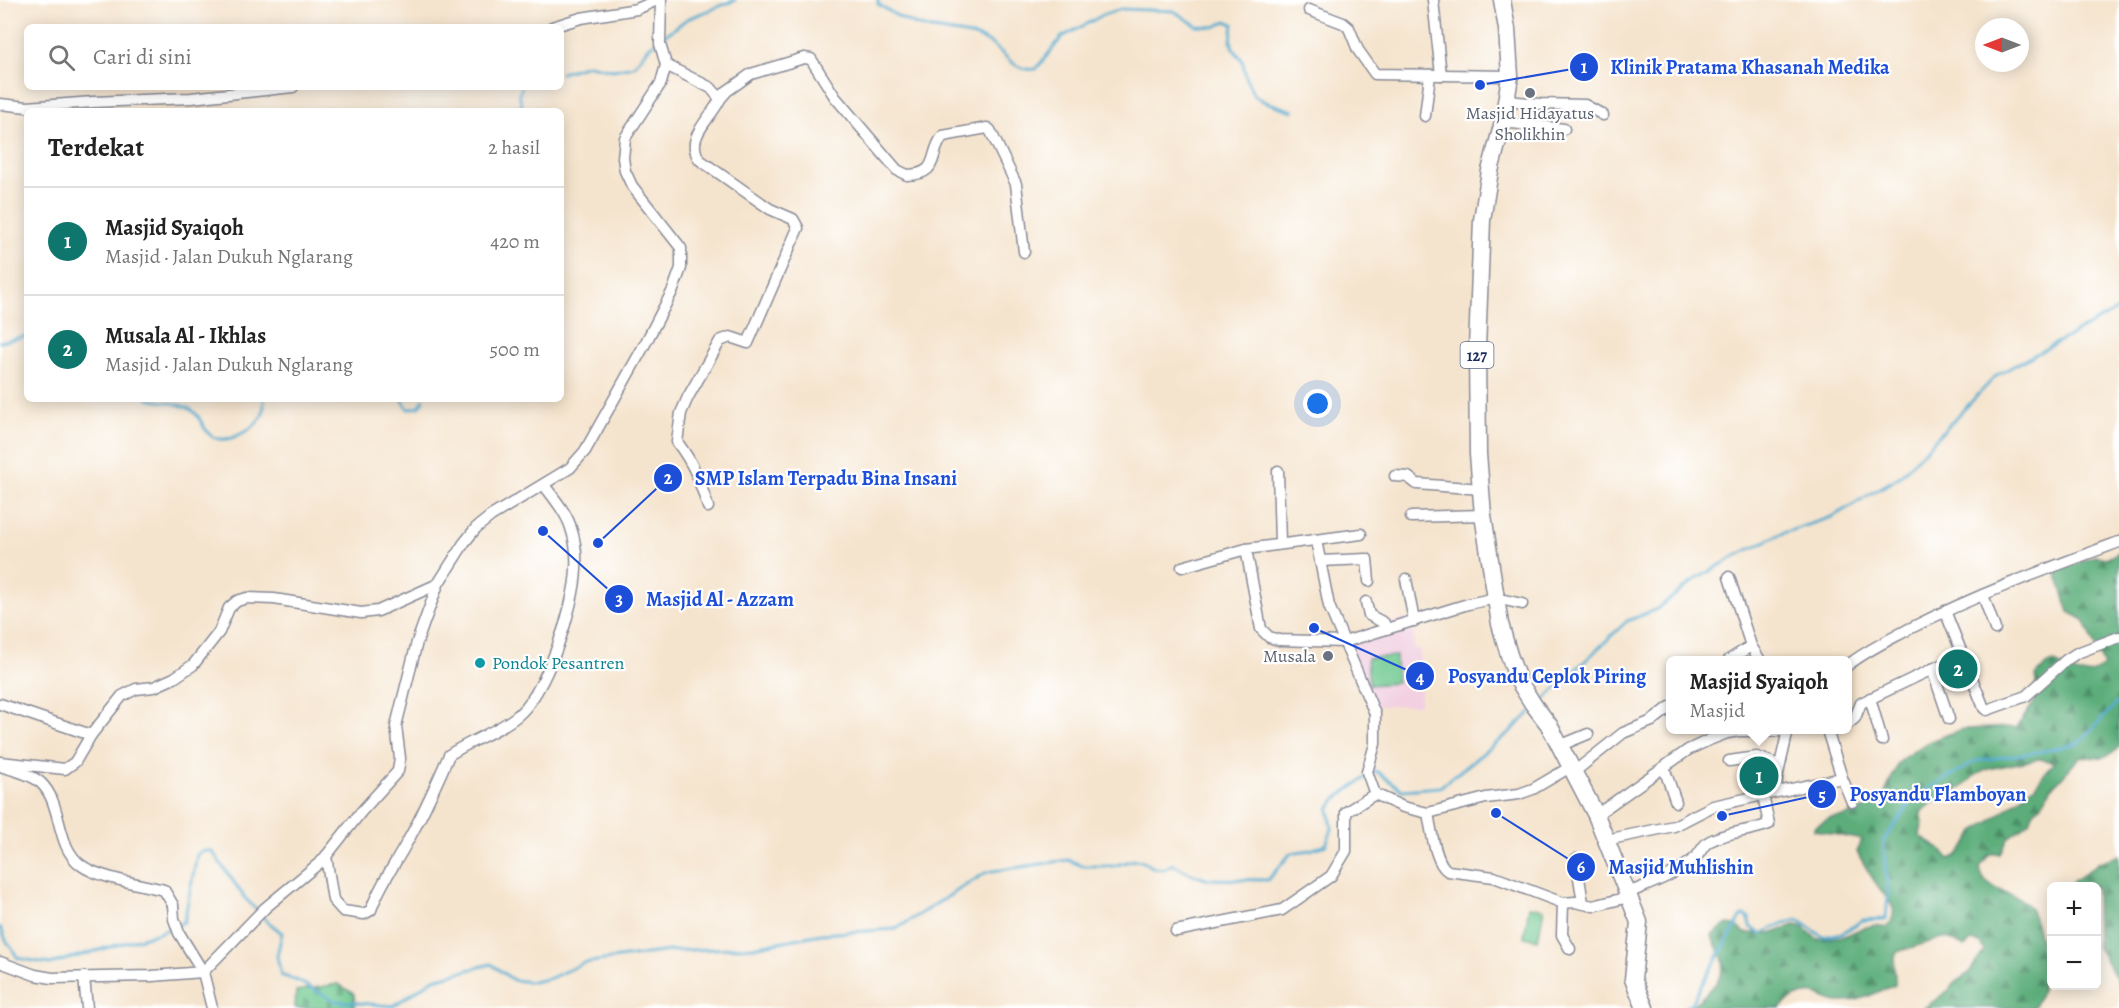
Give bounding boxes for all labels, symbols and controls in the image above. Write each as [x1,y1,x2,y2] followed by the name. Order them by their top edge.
[1975,18,2029,72] north arrow
[24,24,564,90] search box
[45,41,78,74] icon: search
[93,42,192,72] text: Cari di sini
[1569,48,1902,86] callout: Klinik Pratama Khasanah Medika
[1610,54,1890,81] text: Klinik Pratama Khasanah Medika
[1581,55,1588,79] text: 1
[1523,86,1537,100] marker: Masjid Hidayatus Sholikhin
[1466,101,1594,146] place label: Masjid Hidayatus Sholikhin
[48,130,144,165] text: Terdekat
[488,134,540,161] text: 2 hasil
[105,213,244,243] text: Masjid Syaiqoh
[64,228,71,255] text: 1
[490,228,540,255] text: 420 m
[105,243,353,270] text: Masjid · Jalan Dukuh Nglarang
[105,321,266,351] text: Musala Al - Ikhlas
[63,336,72,363] text: 2
[489,336,540,363] text: 500 m
[1460,342,1494,368] road number: 127
[105,351,353,378] text: Masjid · Jalan Dukuh Nglarang
[1303,389,1332,418] your location
[653,459,970,497] callout: SMP Islam Terpadu Bina Insani
[695,465,957,492] text: SMP Islam Terpadu Bina Insani
[664,466,673,490] text: 2
[604,580,807,618] callout: Masjid Al - Azzam
[646,586,794,613] text: Masjid Al - Azzam
[615,587,623,611] text: 3
[1263,644,1317,668] place label: Musala
[1938,646,1978,692] pin: 2
[1321,649,1335,663] marker: Musala
[492,651,624,675] place label: Pondok Pesantren
[473,656,487,670] marker: Pondok Pesantren
[1666,656,1852,734] popup
[1405,657,1658,695] callout: Posyandu Ceplok Piring
[1448,663,1647,690] text: Posyandu Ceplok Piring
[1416,665,1425,689] text: 4
[1689,667,1829,697] text: Masjid Syaiqoh
[1689,697,1745,724] text: Masjid
[1740,754,1778,798] pin: 1
[1807,775,2038,813] callout: Posyandu Flamboyan
[1849,781,2027,808] text: Posyandu Flamboyan
[1818,783,1826,807] text: 5
[1566,848,1765,886] callout: Masjid Muhlishin
[1608,854,1754,881] text: Masjid Muhlishin
[1577,855,1585,879] text: 6
[2047,882,2101,990] map controls
[2047,882,2101,936] button: +
[2047,936,2101,990] button: −

